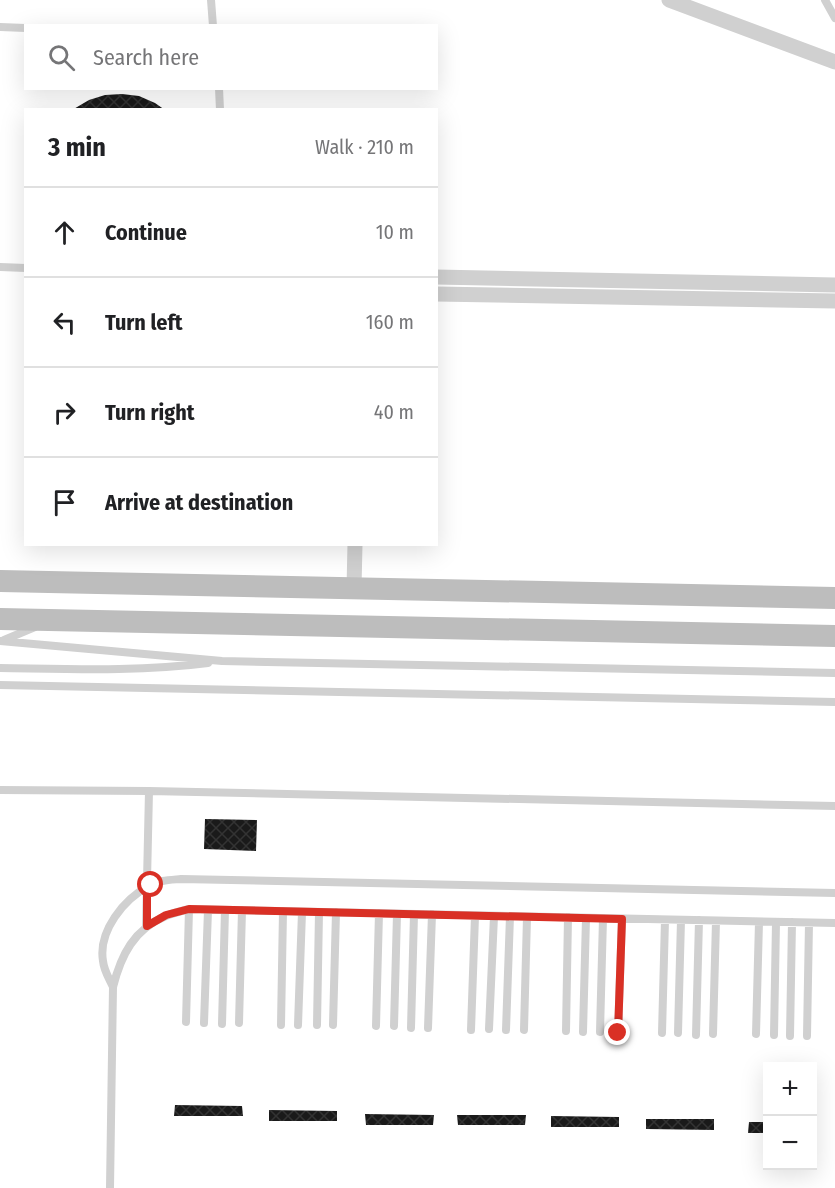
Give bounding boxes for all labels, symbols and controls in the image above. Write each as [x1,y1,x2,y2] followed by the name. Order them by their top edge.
[24,24,438,90] search box
[45,41,78,74] icon: search
[93,44,199,71] text: Search here
[48,132,106,163] text: 3 min
[315,135,414,159] text: Walk · 210 m
[48,216,81,249] icon: ahead
[105,219,187,246] text: Continue
[376,220,414,244] text: 10 m
[48,306,81,339] icon: left
[105,309,183,336] text: Turn left
[366,310,414,334] text: 160 m
[48,396,81,429] icon: right
[105,399,194,426] text: Turn right
[374,400,414,424] text: 40 m
[48,486,81,519] icon: arrive
[105,489,293,516] text: Arrive at destination
[137,871,163,897] route start
[604,1019,630,1045] route end
[763,1062,817,1170] map controls
[763,1062,817,1116] button: +
[763,1116,817,1170] button: −

